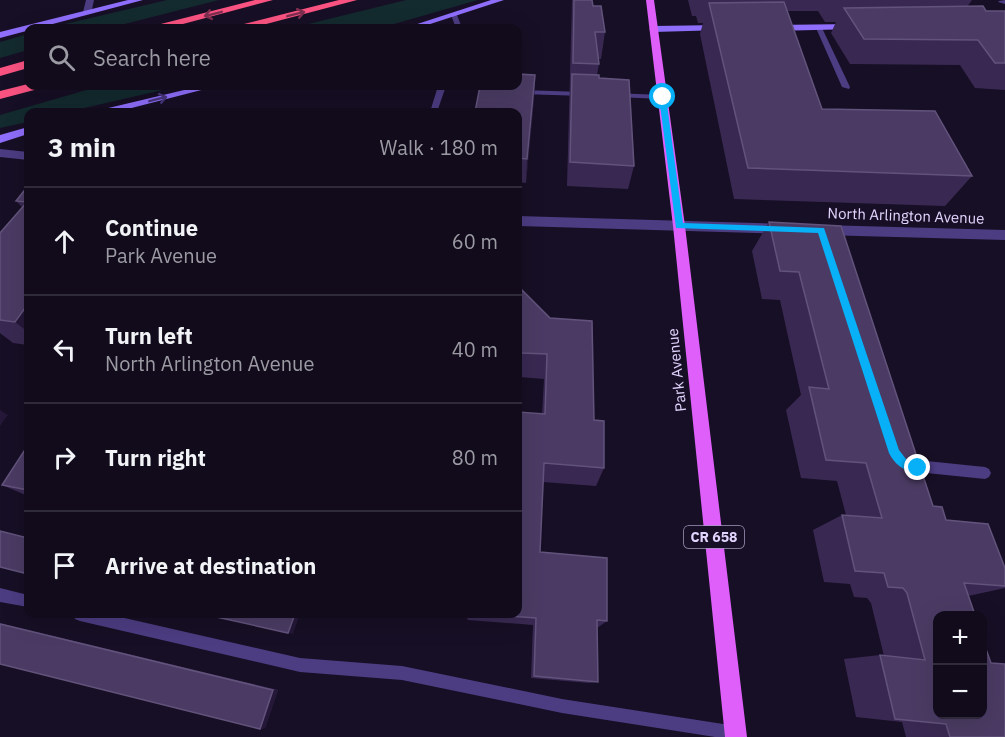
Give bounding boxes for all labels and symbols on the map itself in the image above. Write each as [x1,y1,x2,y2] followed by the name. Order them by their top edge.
[286,8,305,19] one-way arrow
[204,9,223,21] one-way arrow
[649,83,675,109] route start
[148,93,167,105] one-way arrow
[827,203,985,228] street label: North Arlington Avenue
[663,327,690,413] street label: Park Avenue
[904,454,930,480] route end
[684,526,744,548] road number: CR 658

